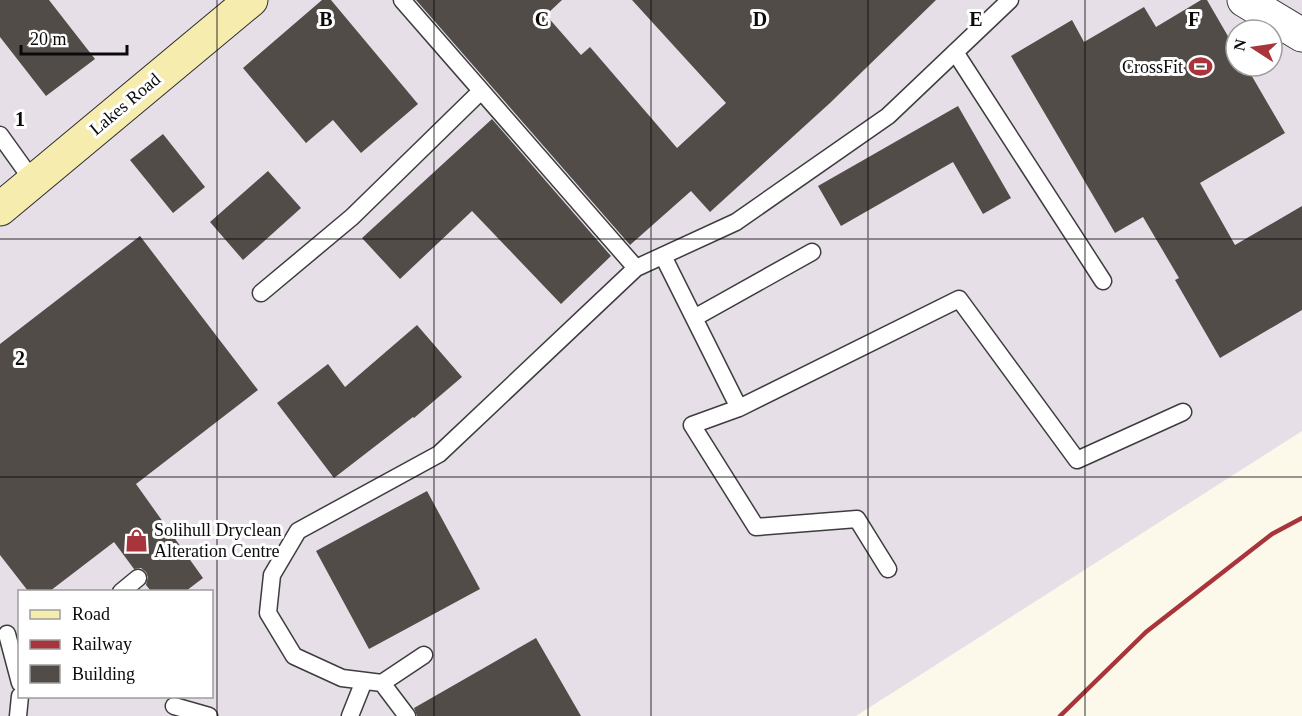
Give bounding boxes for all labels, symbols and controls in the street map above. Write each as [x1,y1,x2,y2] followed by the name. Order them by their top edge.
[319,8,333,30] text: B
[535,8,549,30] text: C
[753,8,767,30] text: D
[969,8,983,30] text: E
[1188,8,1200,30] text: F
[21,18,128,56] scale bar
[1224,18,1284,78] north arrow
[30,29,67,49] text: 20 m
[1230,37,1249,52] text: N
[1188,54,1214,80] sports icon: CrossFit
[1122,57,1183,77] place label: CrossFit
[86,69,164,139] street label: Lakes Road
[15,108,25,130] text: 1
[15,347,25,369] text: 2
[154,520,281,561] place label: Solihull Dryclean Alteration Centre
[123,527,149,553] shop icon: Solihull Dryclean Alteration Centre
[18,590,213,698] legend
[72,604,110,624] text: Road
[72,634,132,654] text: Railway
[72,664,135,684] text: Building

